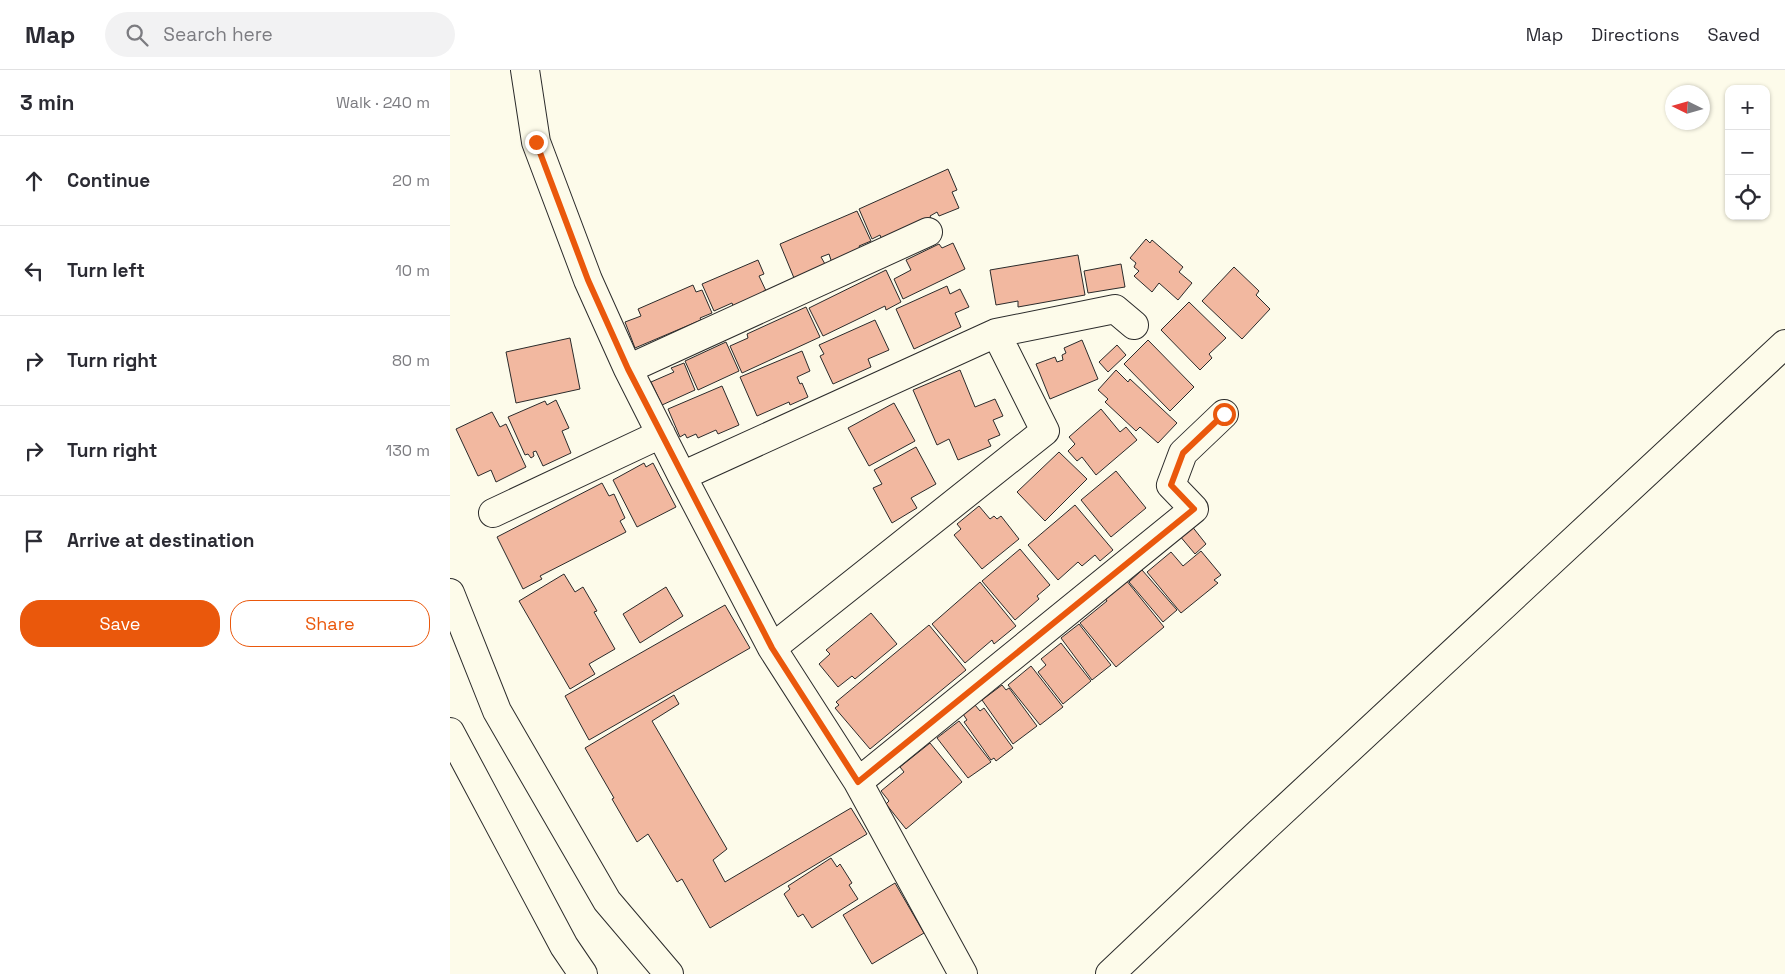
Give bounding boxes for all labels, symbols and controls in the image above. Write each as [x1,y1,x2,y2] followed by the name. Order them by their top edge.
[105,12,455,57] search box
[25,19,75,50] text: Map
[123,21,151,49] icon: search
[163,22,273,47] text: Search here
[1526,23,1563,46] text: Map
[1591,23,1680,46] text: Directions
[1708,23,1760,46] text: Saved
[1665,85,1710,130] north arrow
[1725,85,1770,220] map controls
[1725,85,1770,130] button: +
[20,89,75,116] text: 3 min
[336,92,430,113] text: Walk · 240 m
[1725,130,1770,175] button: −
[525,131,548,154] route end
[20,167,48,195] icon: ahead
[67,168,150,193] text: Continue
[392,170,430,191] text: 20 m
[1725,175,1770,220] button: locate
[20,257,48,285] icon: left
[67,258,145,283] text: Turn left
[395,260,430,281] text: 10 m
[20,347,48,375] icon: right
[67,348,157,373] text: Turn right
[392,350,430,371] text: 80 m
[1213,403,1236,426] route start
[20,437,48,465] icon: right
[67,438,157,463] text: Turn right
[386,440,430,461] text: 130 m
[20,527,48,555] icon: arrive
[67,528,255,553] text: Arrive at destination
[20,600,220,647] button: Save
[230,600,430,647] button: Share

